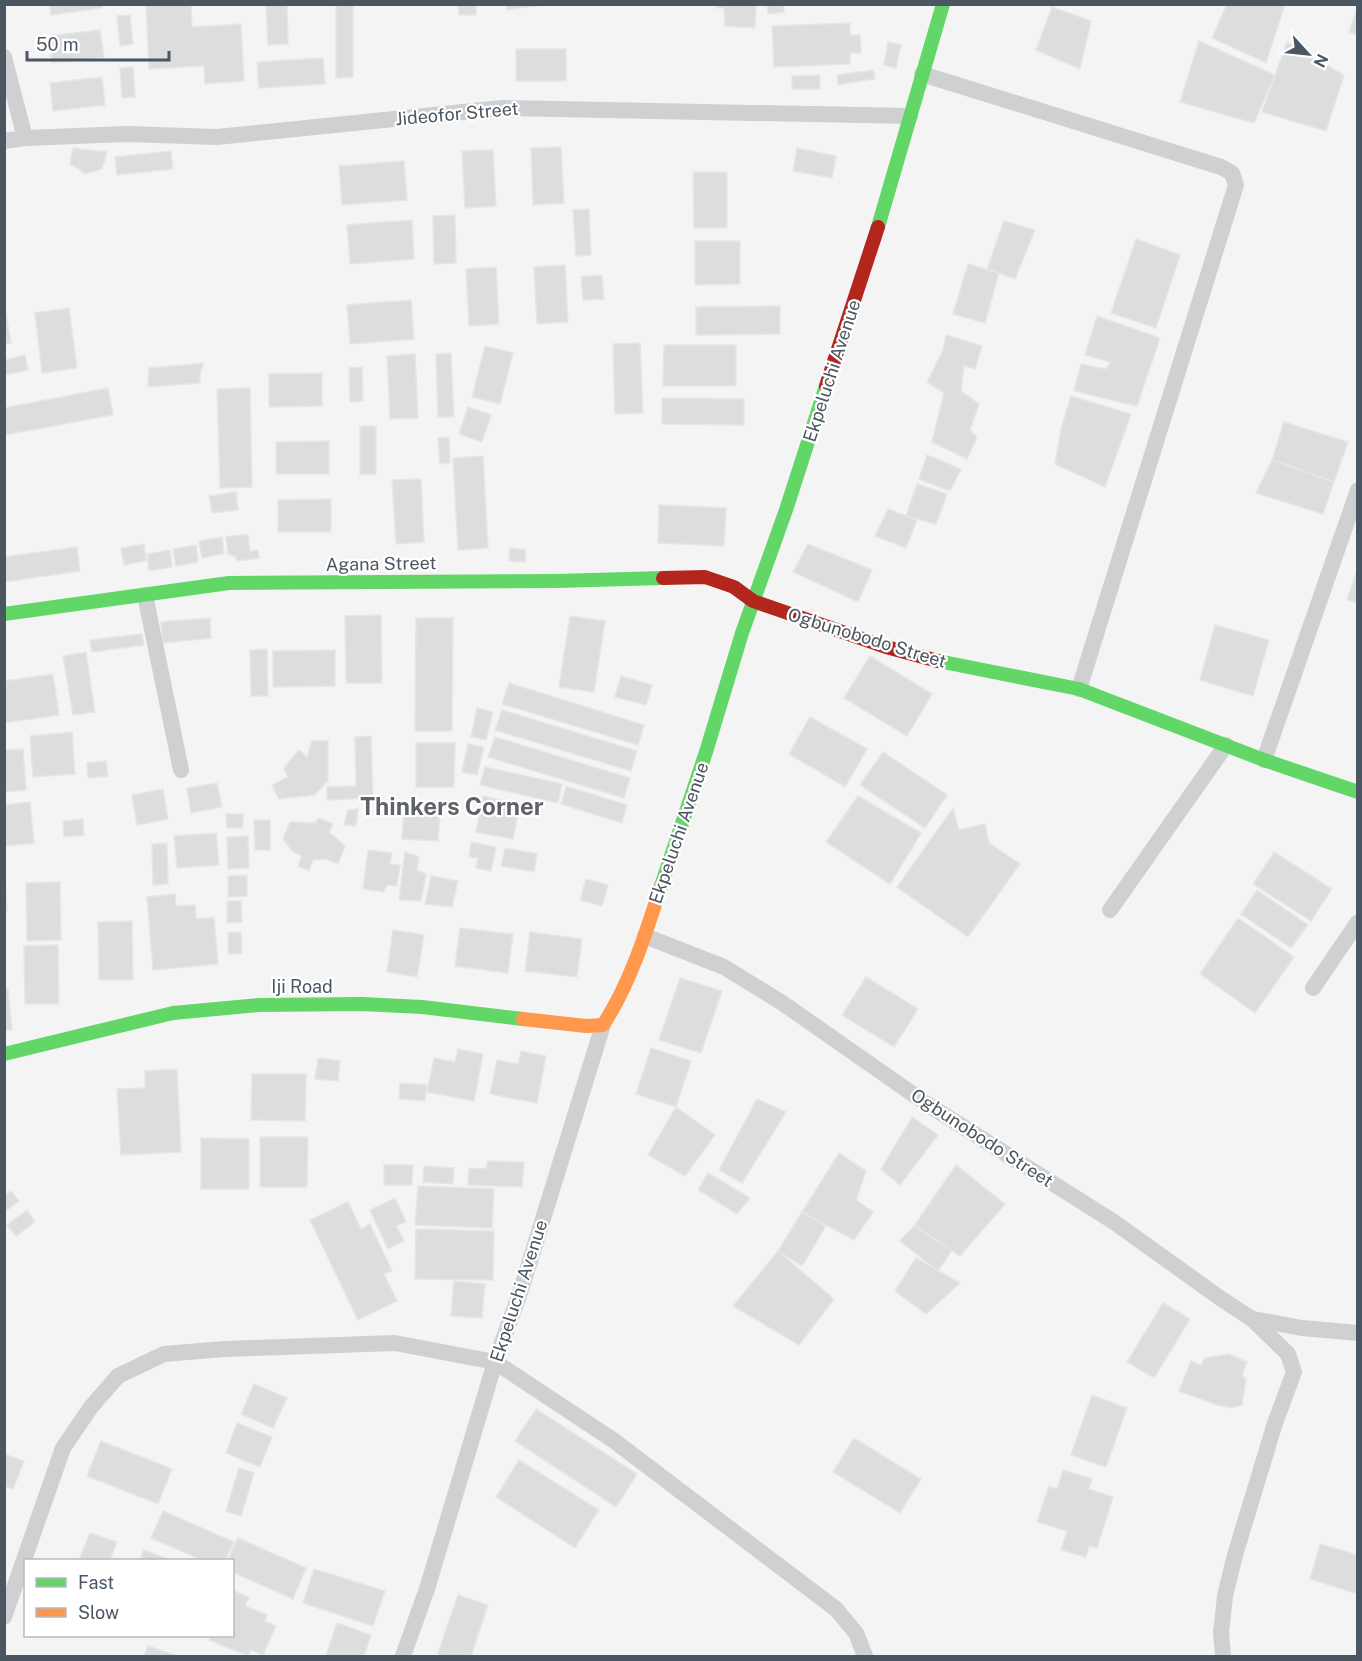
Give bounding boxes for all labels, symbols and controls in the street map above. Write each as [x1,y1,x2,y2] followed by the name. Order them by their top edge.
[27,24,170,62] scale bar
[1278,24,1338,84] north arrow
[36,34,79,55] text: 50 m
[1310,51,1332,70] text: N
[395,98,519,129] street label: Jideofor Street
[799,297,864,445] street label: Ekpeluchi Avenue
[325,552,436,575] street label: Agana Street
[785,603,949,672] street label: Ogbunobodo Street
[644,759,713,906] street label: Ekpeluchi Avenue
[360,792,544,820] district label: Thinkers Corner
[271,976,333,997] street label: Iji Road
[907,1084,1057,1191] street label: Ogbunobodo Street
[486,1217,551,1365] street label: Ekpeluchi Avenue
[24,1559,234,1637] legend
[78,1572,114,1593] text: Fast
[78,1602,119,1623] text: Slow

